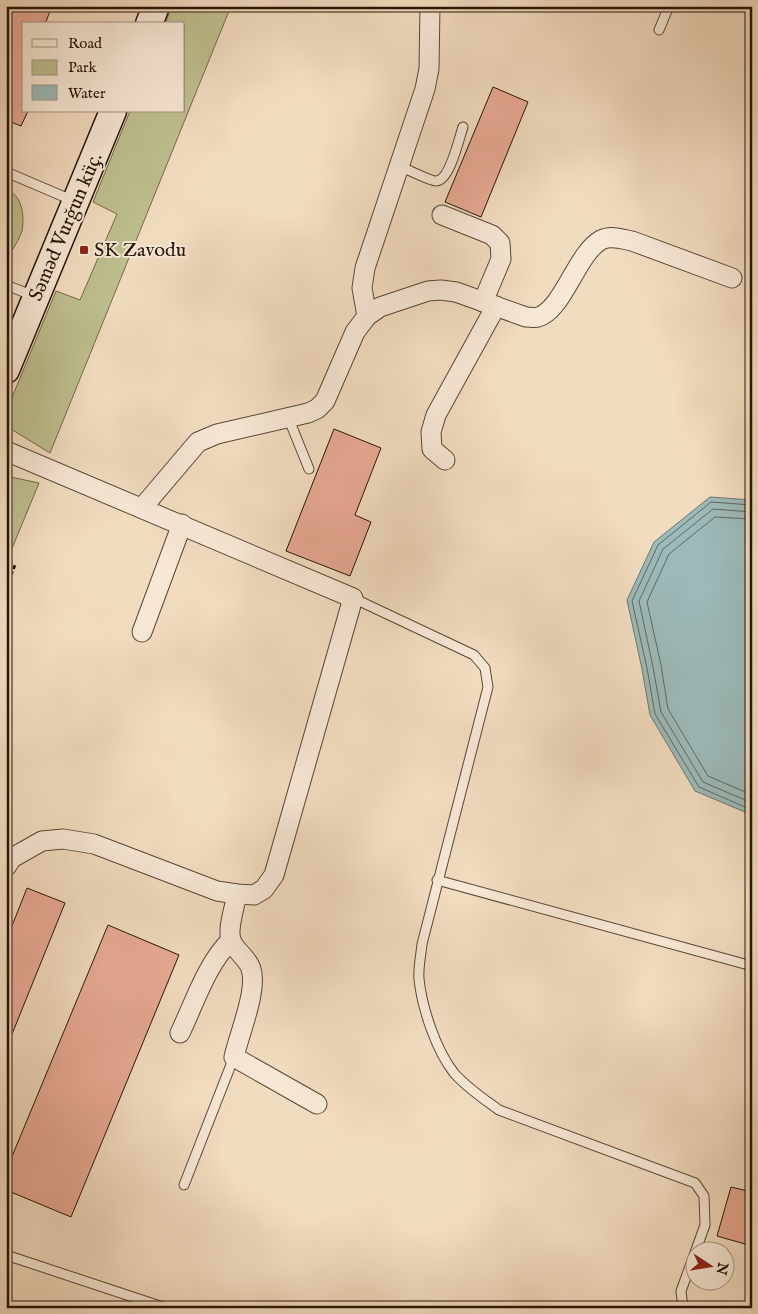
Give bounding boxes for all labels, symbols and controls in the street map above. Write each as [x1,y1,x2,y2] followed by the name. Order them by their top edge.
[22,22,185,112] legend
[68,34,103,53] text: Road
[68,58,98,77] text: Park
[68,84,106,103] text: Water
[23,149,109,305] street label: Səməd Vurğun küç.
[94,238,186,263] place label: SK Zavodu
[78,244,90,256] marker: SK Zavodu
[686,1242,736,1292] north arrow
[712,1260,732,1276] text: N

